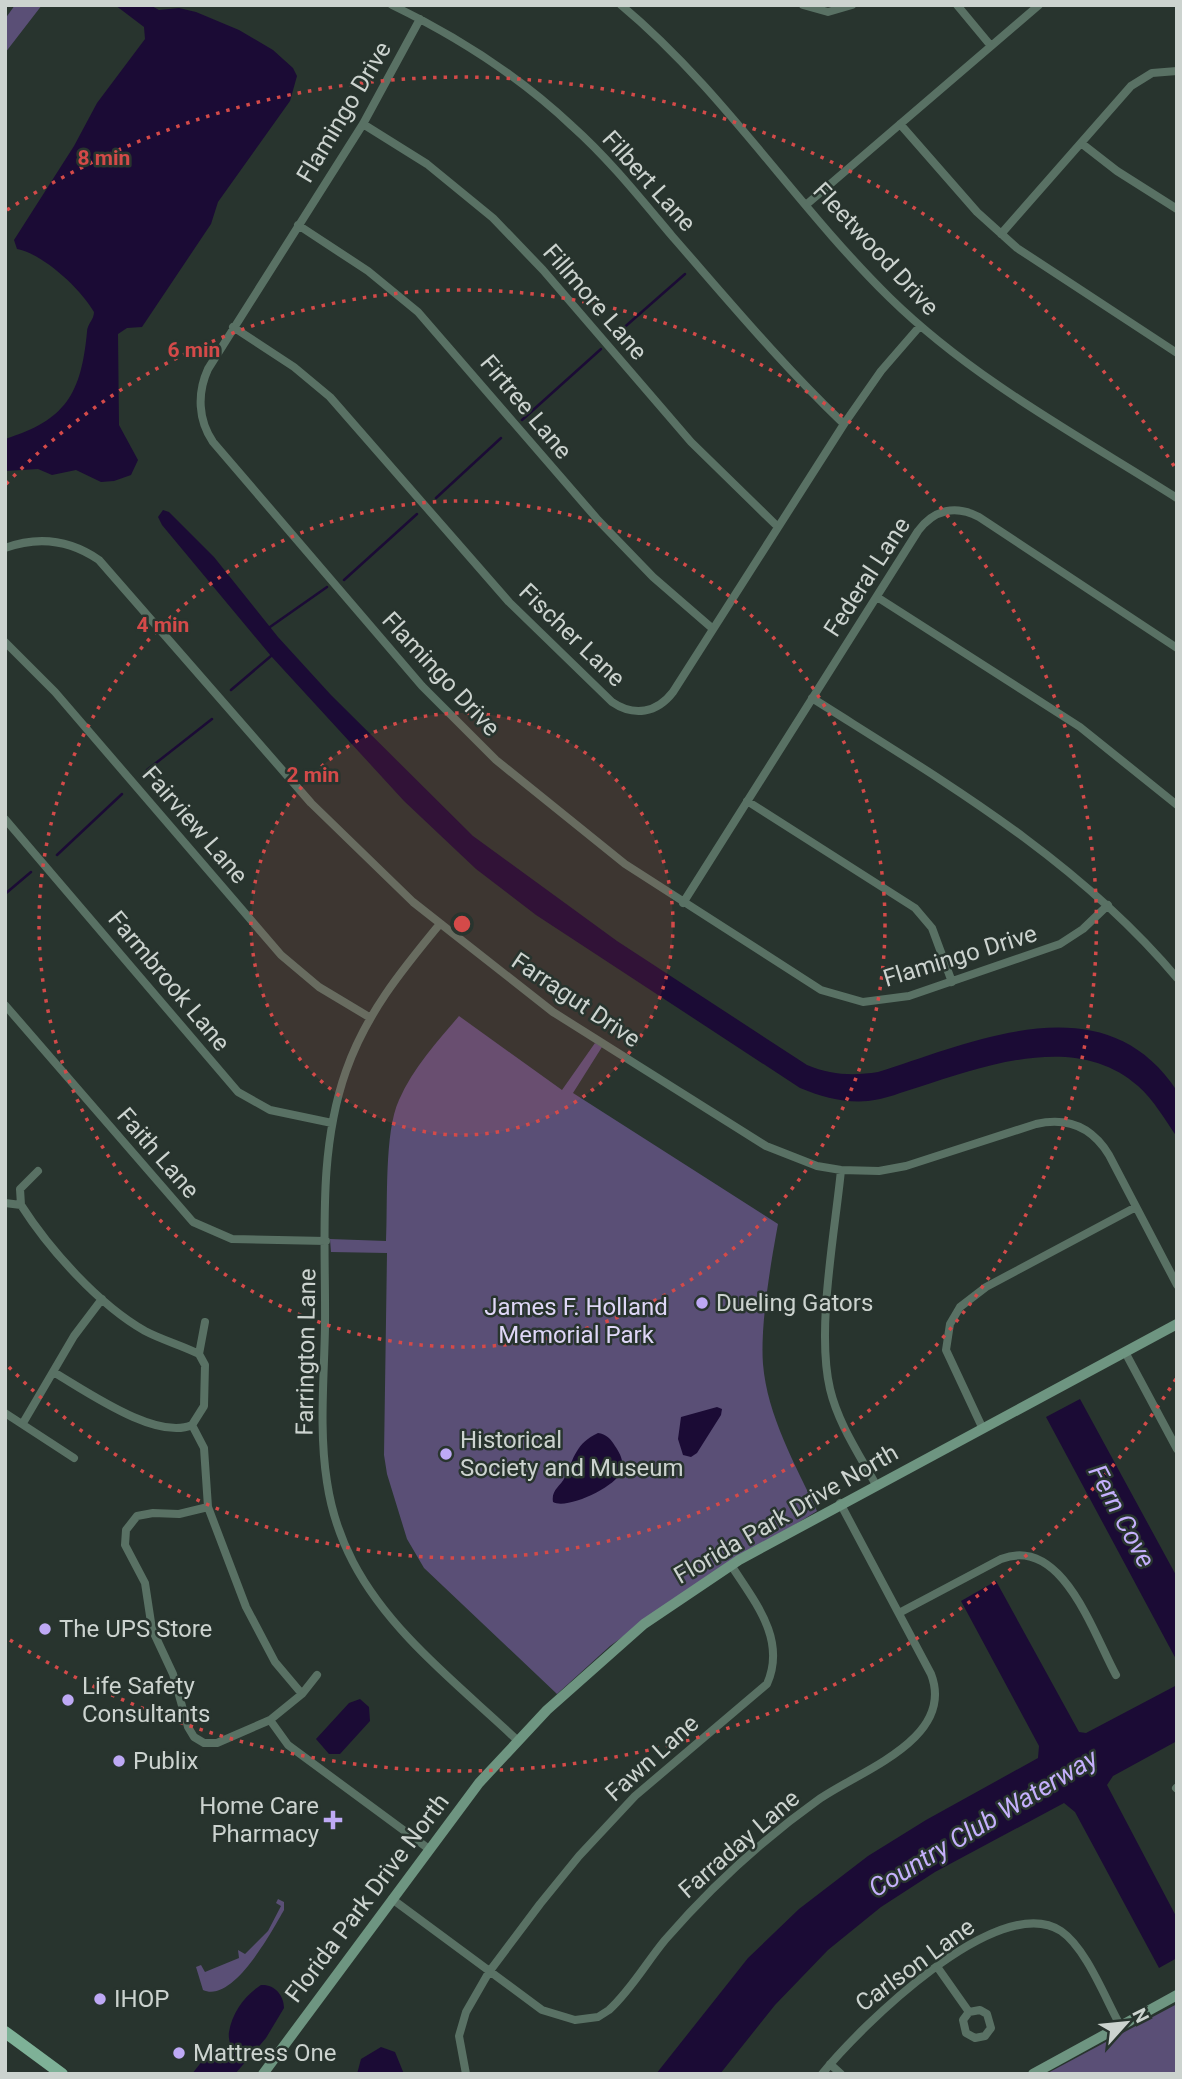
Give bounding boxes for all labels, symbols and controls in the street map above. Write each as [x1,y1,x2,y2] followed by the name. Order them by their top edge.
[291,37,397,187] street label: Flamingo Drive
[597,125,701,237] street label: Filbert Lane
[78,146,130,170] text: 8 min
[807,177,945,321] street label: Fleetwood Drive
[537,238,653,366] street label: Fillmore Lane
[168,338,220,362] text: 6 min
[474,349,578,465] street label: Firtree Lane
[818,512,916,642] street label: Federal Lane
[513,578,631,692] street label: Fischer Lane
[376,606,506,742] street label: Flamingo Drive
[137,613,189,637] text: 4 min
[136,761,254,889] street label: Fairview Lane
[287,763,339,787] text: 2 min
[102,905,236,1057] street label: Farmbrook Lane
[450,912,474,936] centre of rings
[880,919,1040,993] street label: Flamingo Drive
[506,947,646,1053] street label: Farragut Drive
[111,1102,205,1204] street label: Faith Lane
[291,1268,321,1436] street label: Farrington Lane
[716,1289,873,1317] place label: Dueling Gators
[484,1293,668,1349] park label: James F. Holland Memorial Park
[694,1295,710,1311] marker: Dueling Gators
[460,1426,684,1482] place label: Historical Society and Museum
[669,1438,903,1590] street label: Florida Park Drive North
[438,1446,454,1462] marker: Historical Society and Museum
[1082,1460,1162,1572] water label: Fern Cove
[59,1615,212,1643] place label: The UPS Store
[37,1621,53,1637] marker: The UPS Store
[82,1672,210,1728] place label: Life Safety Consultants
[60,1692,76,1708] marker: Life Safety Consultants
[600,1709,704,1807] street label: Fawn Lane
[863,1742,1104,1903] water label: Country Club Waterway
[133,1747,199,1775] place label: Publix
[111,1753,127,1769] marker: Publix
[673,1784,805,1904] street label: Farraday Lane
[279,1788,455,2008] street label: Florida Park Drive North
[199,1792,320,1848] place label: Home Care Pharmacy
[325,1812,341,1828] marker: Home Care Pharmacy
[850,1913,980,2017] street label: Carlson Lane
[114,1985,169,2013] place label: IHOP
[1091,1988,1161,2058] north arrow
[92,1991,108,2007] marker: IHOP
[1127,2004,1154,2027] text: N
[193,2039,337,2067] place label: Mattress One
[171,2045,187,2061] marker: Mattress One

